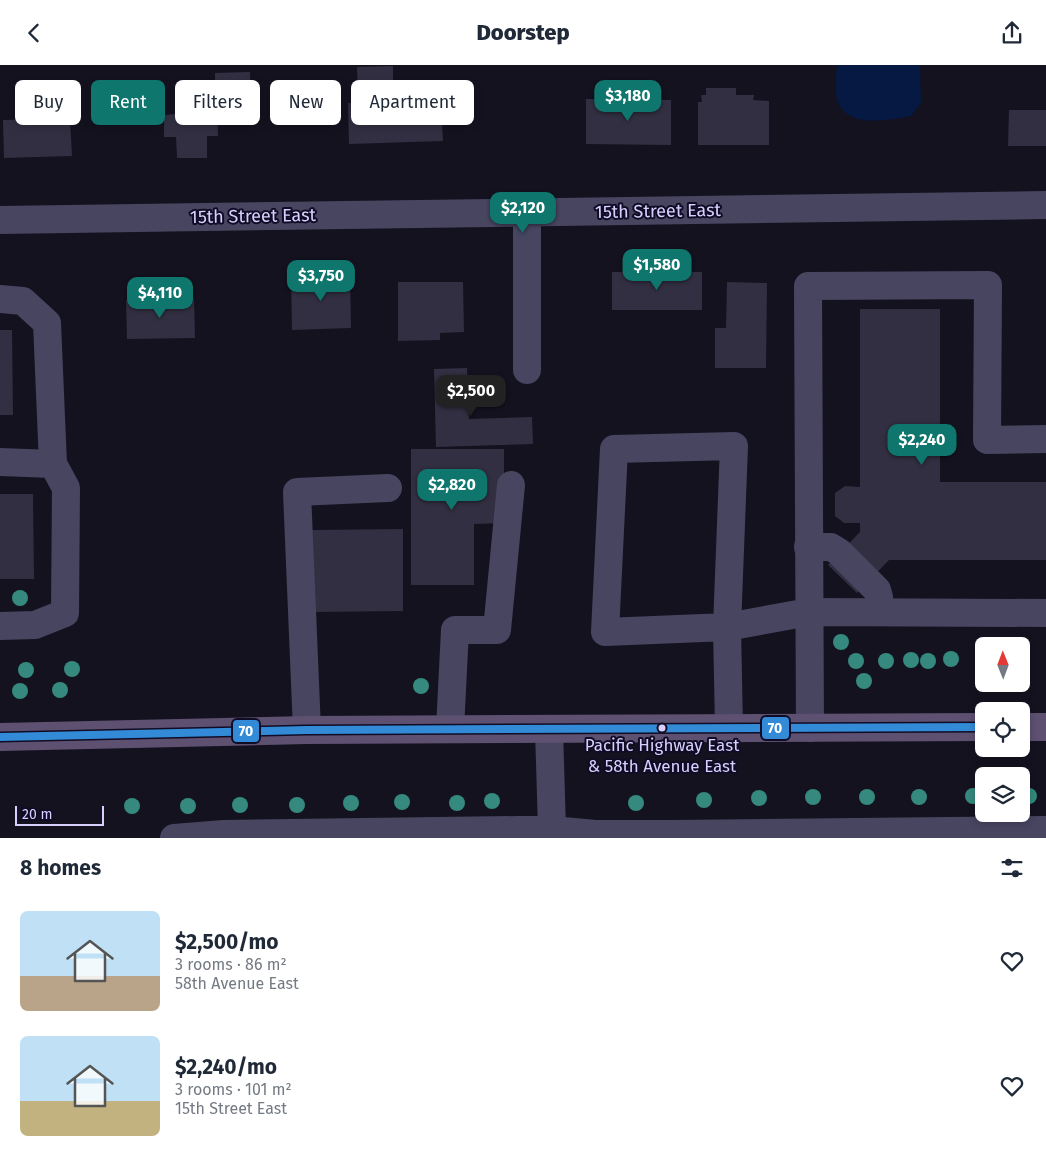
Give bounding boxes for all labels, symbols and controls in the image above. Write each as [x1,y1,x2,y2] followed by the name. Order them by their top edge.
[20,19,48,47] icon: back
[476,19,570,46] text: Doorstep
[998,19,1026,47] icon: share
[15,80,81,125] chip: Buy
[91,80,165,125] chip: Rent
[175,80,260,125] chip: Filters
[270,80,341,125] chip: New
[351,80,474,125] chip: Apartment
[587,80,669,122] pin: $3,180
[605,86,651,105] text: $3,180
[482,191,564,234] pin: $2,120
[501,198,545,217] text: $2,120
[595,199,722,223] street label: 15th Street East
[190,204,317,228] street label: 15th Street East
[616,249,698,291] pin: $1,580
[634,255,680,274] text: $1,580
[280,259,362,302] pin: $3,750
[298,266,344,285] text: $3,750
[119,277,201,319] pin: $4,110
[138,283,182,302] text: $4,110
[430,375,512,417] pin: $2,500
[447,381,495,400] text: $2,500
[881,423,963,466] pin: $2,240
[899,430,945,449] text: $2,240
[411,469,493,511] pin: $2,820
[428,475,476,494] text: $2,820
[975,637,1030,693] north arrow
[975,637,1030,822] map controls
[975,702,1030,757] button: locate
[761,716,790,740] line badge: 70
[232,719,260,743] line badge: 70
[768,720,782,737] text: 70
[239,723,253,740] text: 70
[657,723,667,733] marker: Pacific Highway East & 58th Avenue East
[585,735,740,777] place label: Pacific Highway East & 58th Avenue East
[975,767,1030,822] button: layers
[15,803,104,826] scale bar
[22,806,52,823] text: 20 m
[998,854,1026,882] icon: filters
[20,855,101,881] text: 8 homes
[175,929,279,955] text: $2,500/mo
[60,931,120,991] icon: home
[998,947,1026,975] icon: heart
[175,955,287,974] text: 3 rooms · 86 m²
[175,974,299,993] text: 58th Avenue East
[175,1054,277,1080] text: $2,240/mo
[60,1056,120,1116] icon: home
[998,1072,1026,1100] icon: heart
[175,1080,292,1099] text: 3 rooms · 101 m²
[175,1099,287,1118] text: 15th Street East

